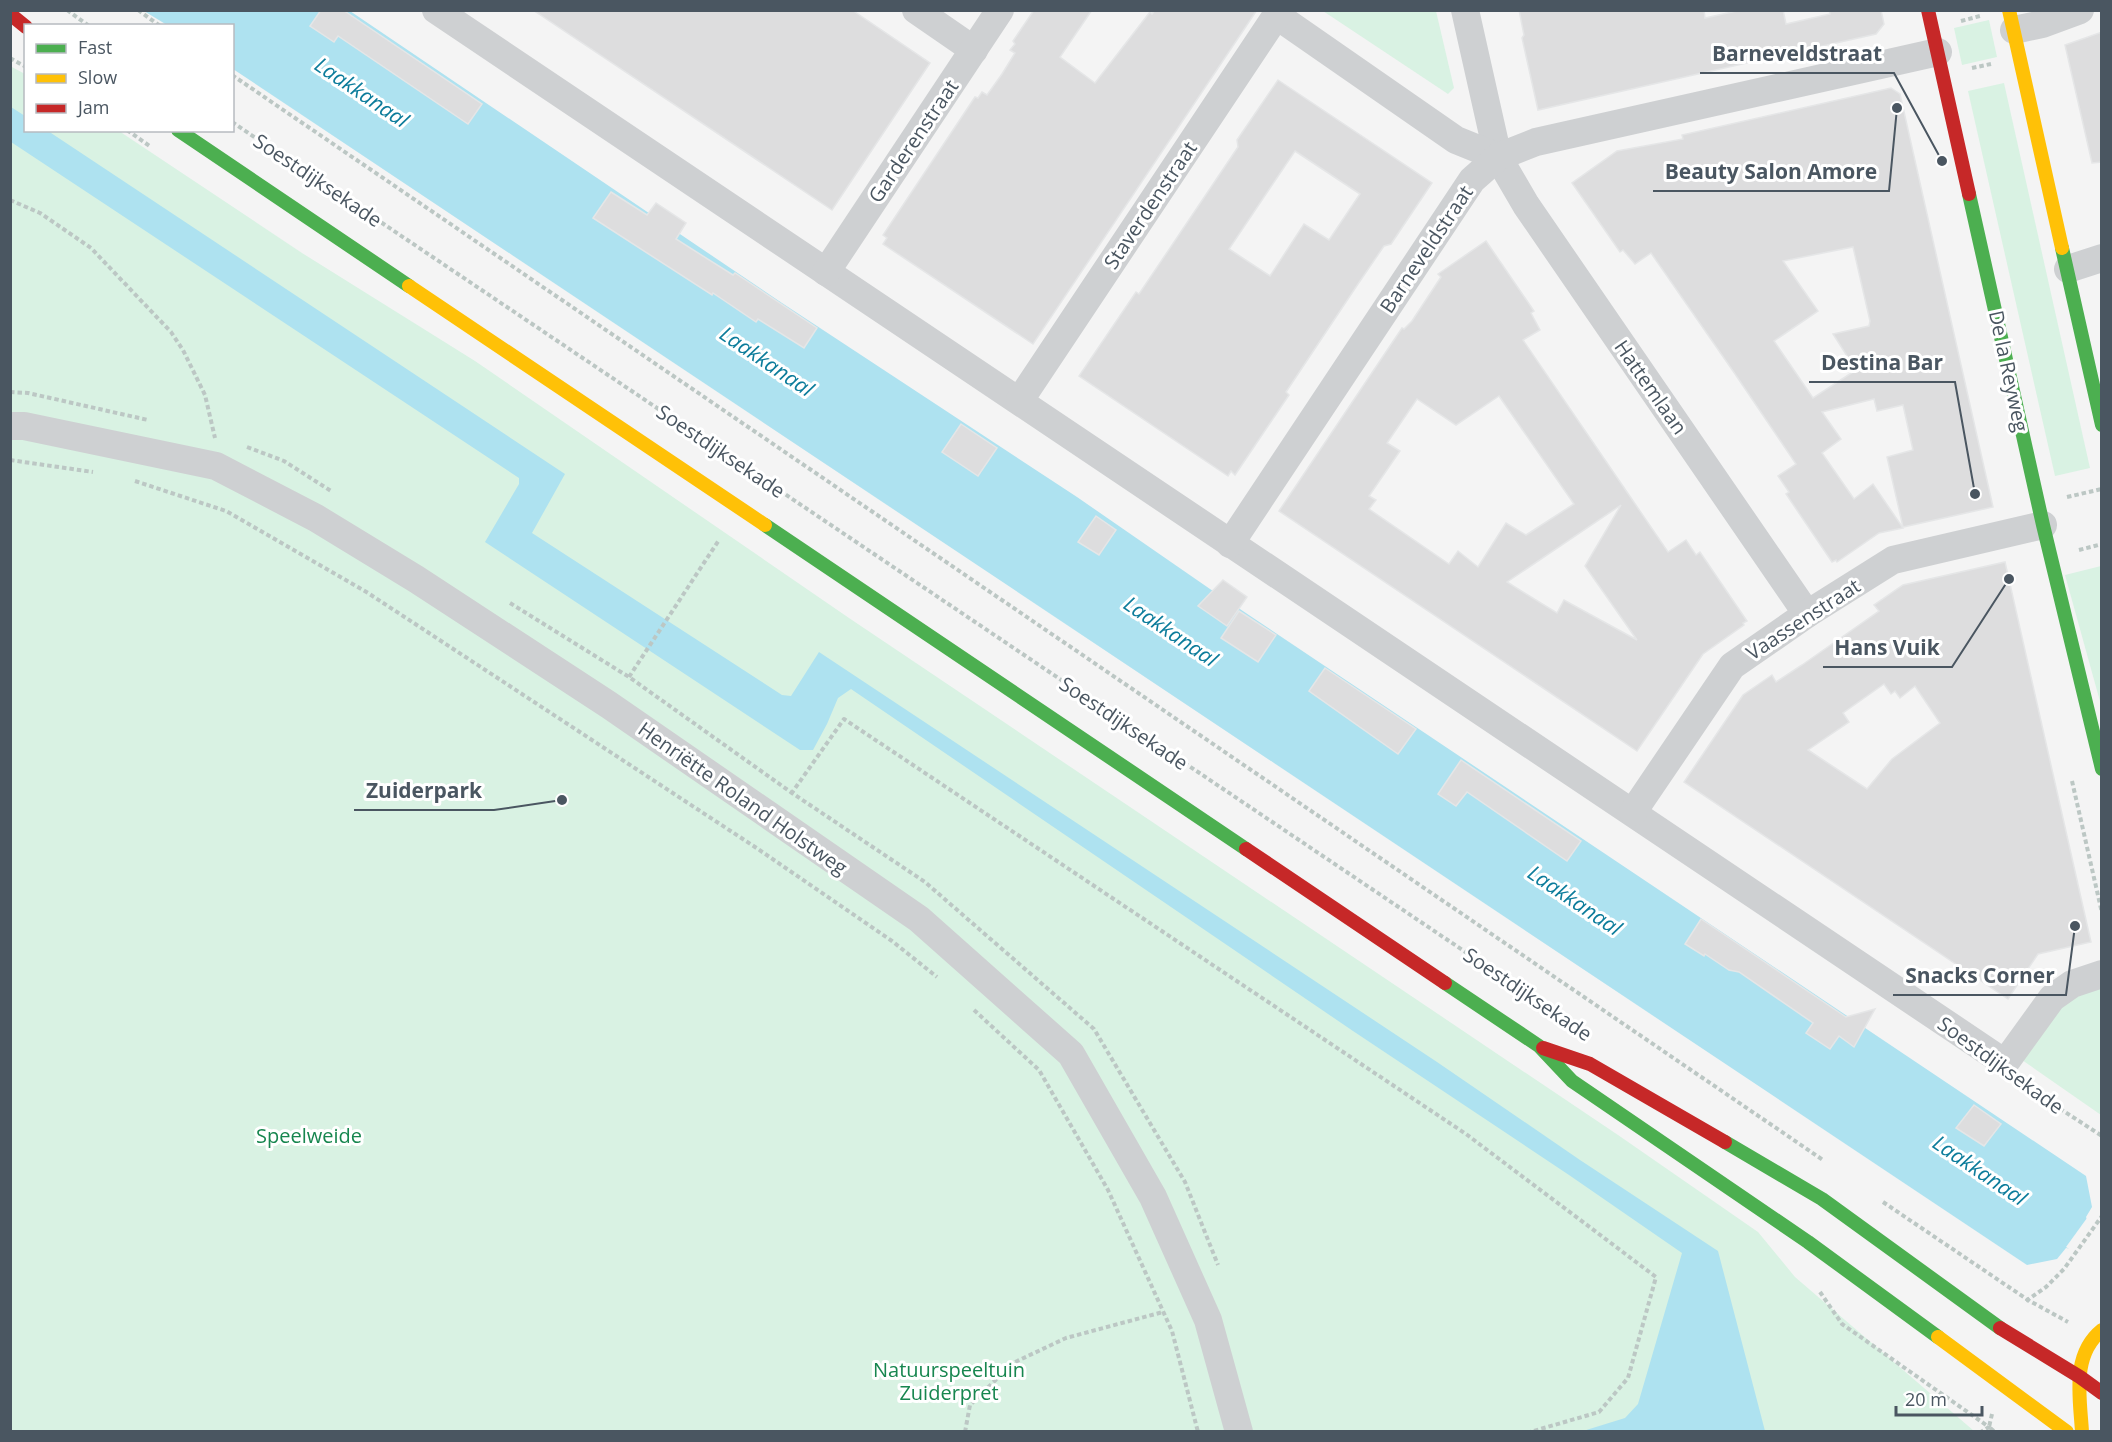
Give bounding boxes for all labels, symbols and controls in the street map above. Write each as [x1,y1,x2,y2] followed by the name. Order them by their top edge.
[24,24,234,132] legend
[1700,34,1894,73] callout: Barneveldstraat
[78,35,112,59] text: Fast
[1712,39,1882,67] text: Barneveldstraat
[310,50,415,134] water label: Laakkanaal
[78,65,117,89] text: Slow
[862,74,964,208] street label: Garderenstraat
[76,95,110,119] text: Jam
[248,127,388,233] street label: Soestdijksekade
[1097,136,1203,274] street label: Staverdenstraat
[1653,152,1889,191] callout: Beauty Salon Amore
[1665,157,1877,185] text: Beauty Salon Amore
[1373,180,1479,318] street label: Barneveldstraat
[1983,308,2035,434] street label: De la Reyweg
[715,319,820,403] water label: Laakkanaal
[1609,334,1693,440] street label: Hattemlaan
[1809,343,1955,382] callout: Destina Bar
[1821,348,1944,376] text: Destina Bar
[651,398,791,504] street label: Soestdijksekade
[1741,572,1865,666] street label: Vaassenstraat
[1119,589,1224,673] water label: Laakkanaal
[1823,628,1952,667] callout: Hans Vuik
[1834,633,1941,661] text: Hans Vuik
[1054,670,1194,776] street label: Soestdijksekade
[633,715,853,881] street label: Henriëtte Roland Holstweg
[354,771,494,810] callout: Zuiderpark
[366,776,483,804] text: Zuiderpark
[1523,858,1628,942] water label: Laakkanaal
[1458,941,1598,1047] street label: Soestdijksekade
[1893,956,2066,995] callout: Snacks Corner
[1905,961,2055,989] text: Snacks Corner
[1933,1010,2069,1120] street label: Soestdijksekade
[256,1122,362,1149] park label: Speelweide
[1928,1128,2033,1212] water label: Laakkanaal
[873,1356,1025,1406] park label: Natuurspeeltuin Zuiderpret
[1896,1379,1982,1417] scale bar
[1905,1387,1947,1411] text: 20 m

